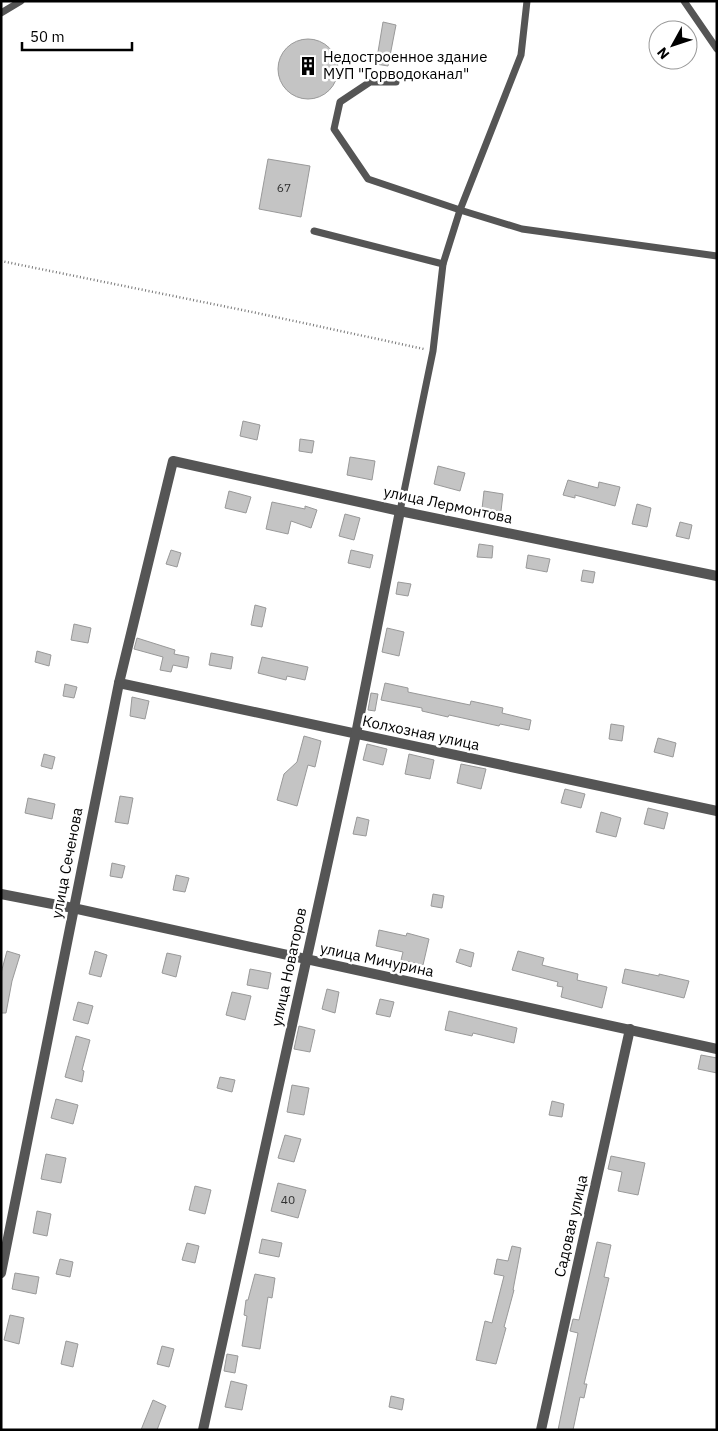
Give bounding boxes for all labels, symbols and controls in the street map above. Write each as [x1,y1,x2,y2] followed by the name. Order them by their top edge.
[22,20,132,52] scale bar
[648,20,698,70] north arrow
[30,27,65,46] text: 50 m
[653,44,673,63] text: N
[323,47,487,83] place label: Недостроенное здание МУП "Горводоканал"
[297,55,319,77] building icon: Недостроенное здание МУП "Горводоканал"
[277,180,291,195] house number: 67
[382,482,514,527] street label: улица Лермонтова
[361,711,482,754] street label: Колхозная улица
[46,806,87,920] street label: улица Сеченова
[267,906,310,1028] street label: улица Новаторов
[318,938,436,981] street label: улица Мичурина
[550,1173,592,1279] street label: Садовая улица
[281,1192,295,1207] house number: 40

